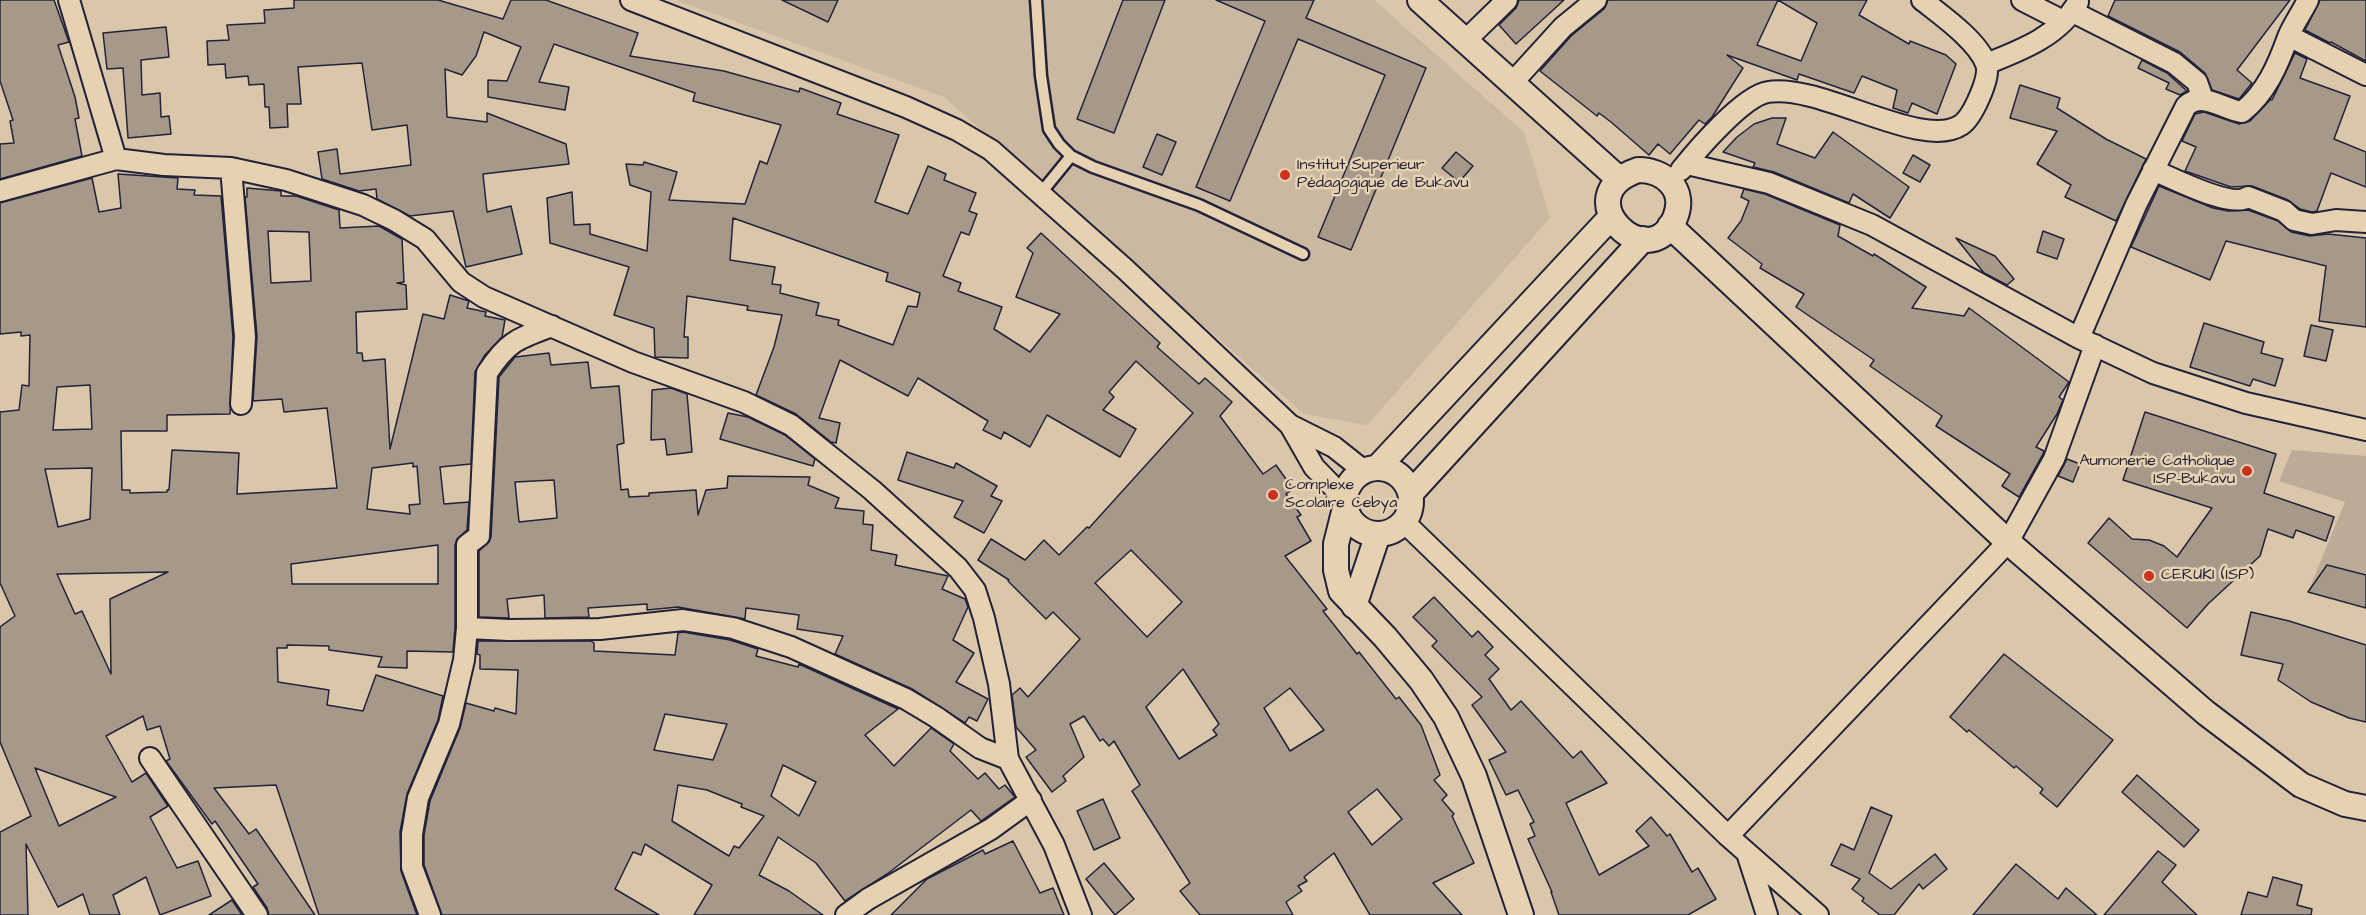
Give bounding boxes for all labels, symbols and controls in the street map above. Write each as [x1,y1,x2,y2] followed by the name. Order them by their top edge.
[1297,156,1469,194] place label: Institut Superieur Pédagogique de Bukavu
[1278,168,1292,182] marker: Institut Superieur Pédagogique de Bukavu
[2079,452,2235,490] place label: Aumonerie Catholique ISP-Bukavu
[2240,464,2254,478] marker: Aumonerie Catholique ISP-Bukavu
[1285,476,1397,514] place label: Complexe Scolaire Cebya
[1266,488,1280,502] marker: Complexe Scolaire Cebya
[2161,566,2254,586] place label: CERUKI (ISP)
[2142,569,2156,583] marker: CERUKI (ISP)

